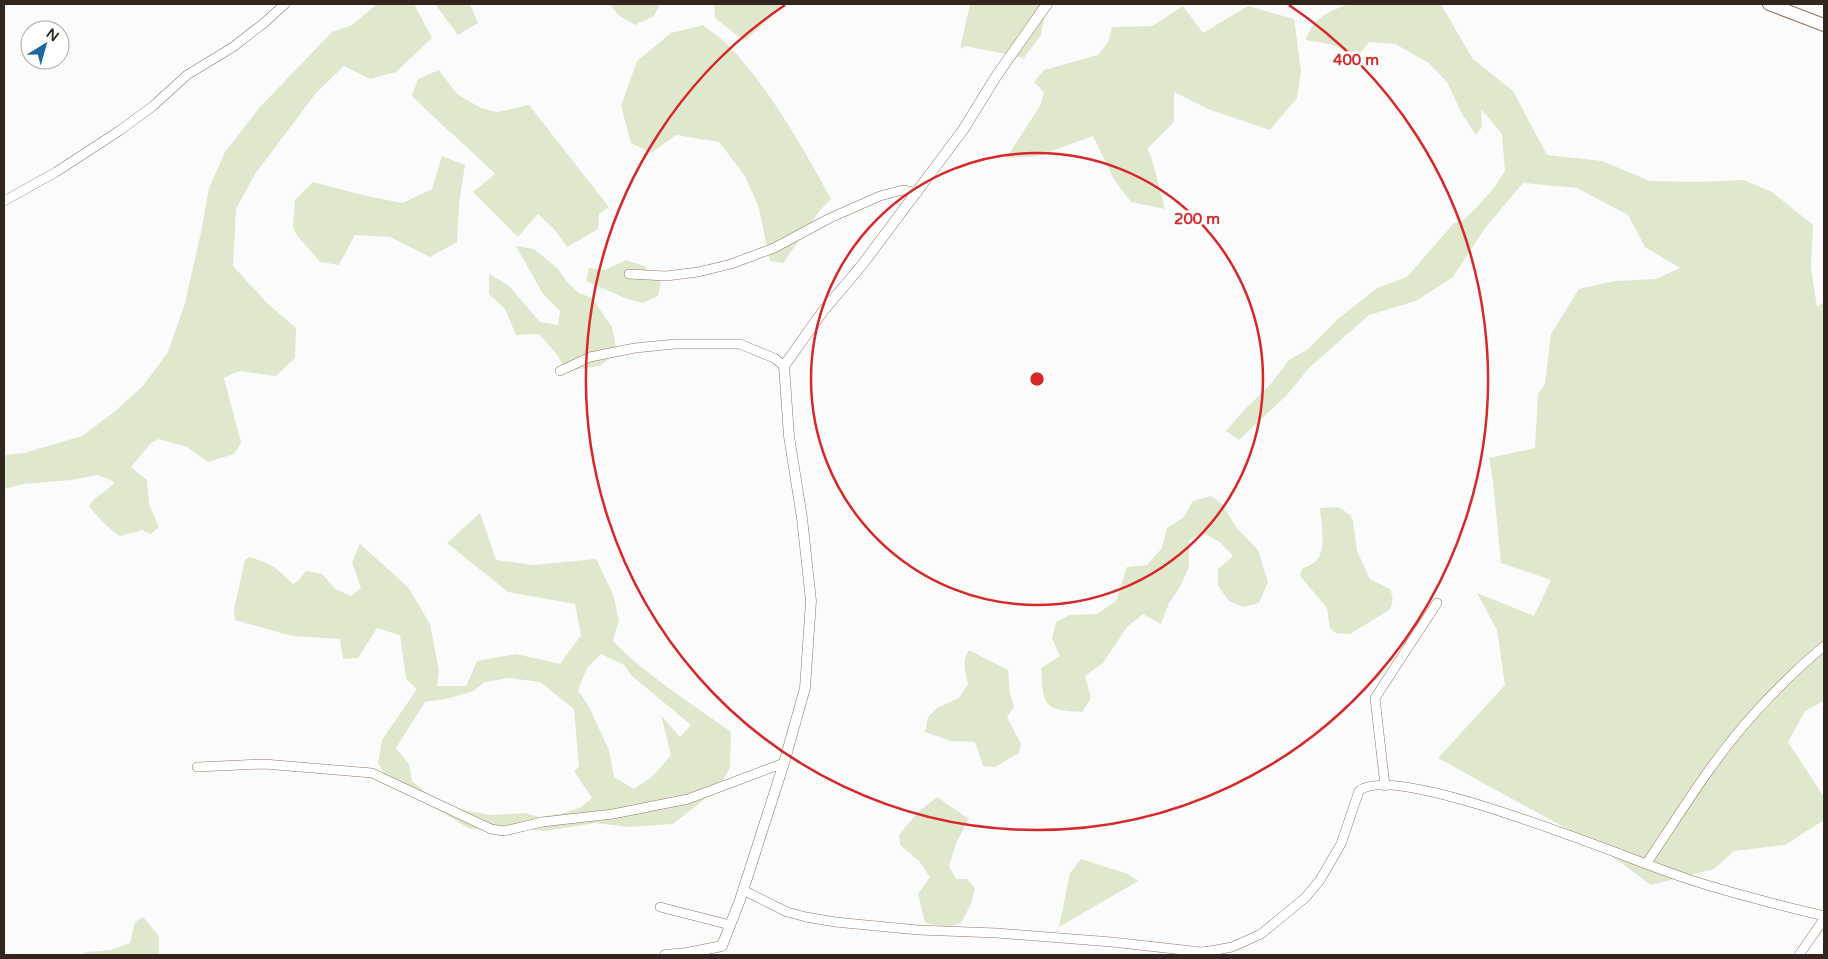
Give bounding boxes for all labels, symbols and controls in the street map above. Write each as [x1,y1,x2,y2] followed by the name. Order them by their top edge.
[20,20,70,70] north arrow
[43,25,62,45] text: N
[1333,51,1379,69] text: 400 m
[1174,210,1220,228] text: 200 m
[1028,370,1046,388] centre of rings

